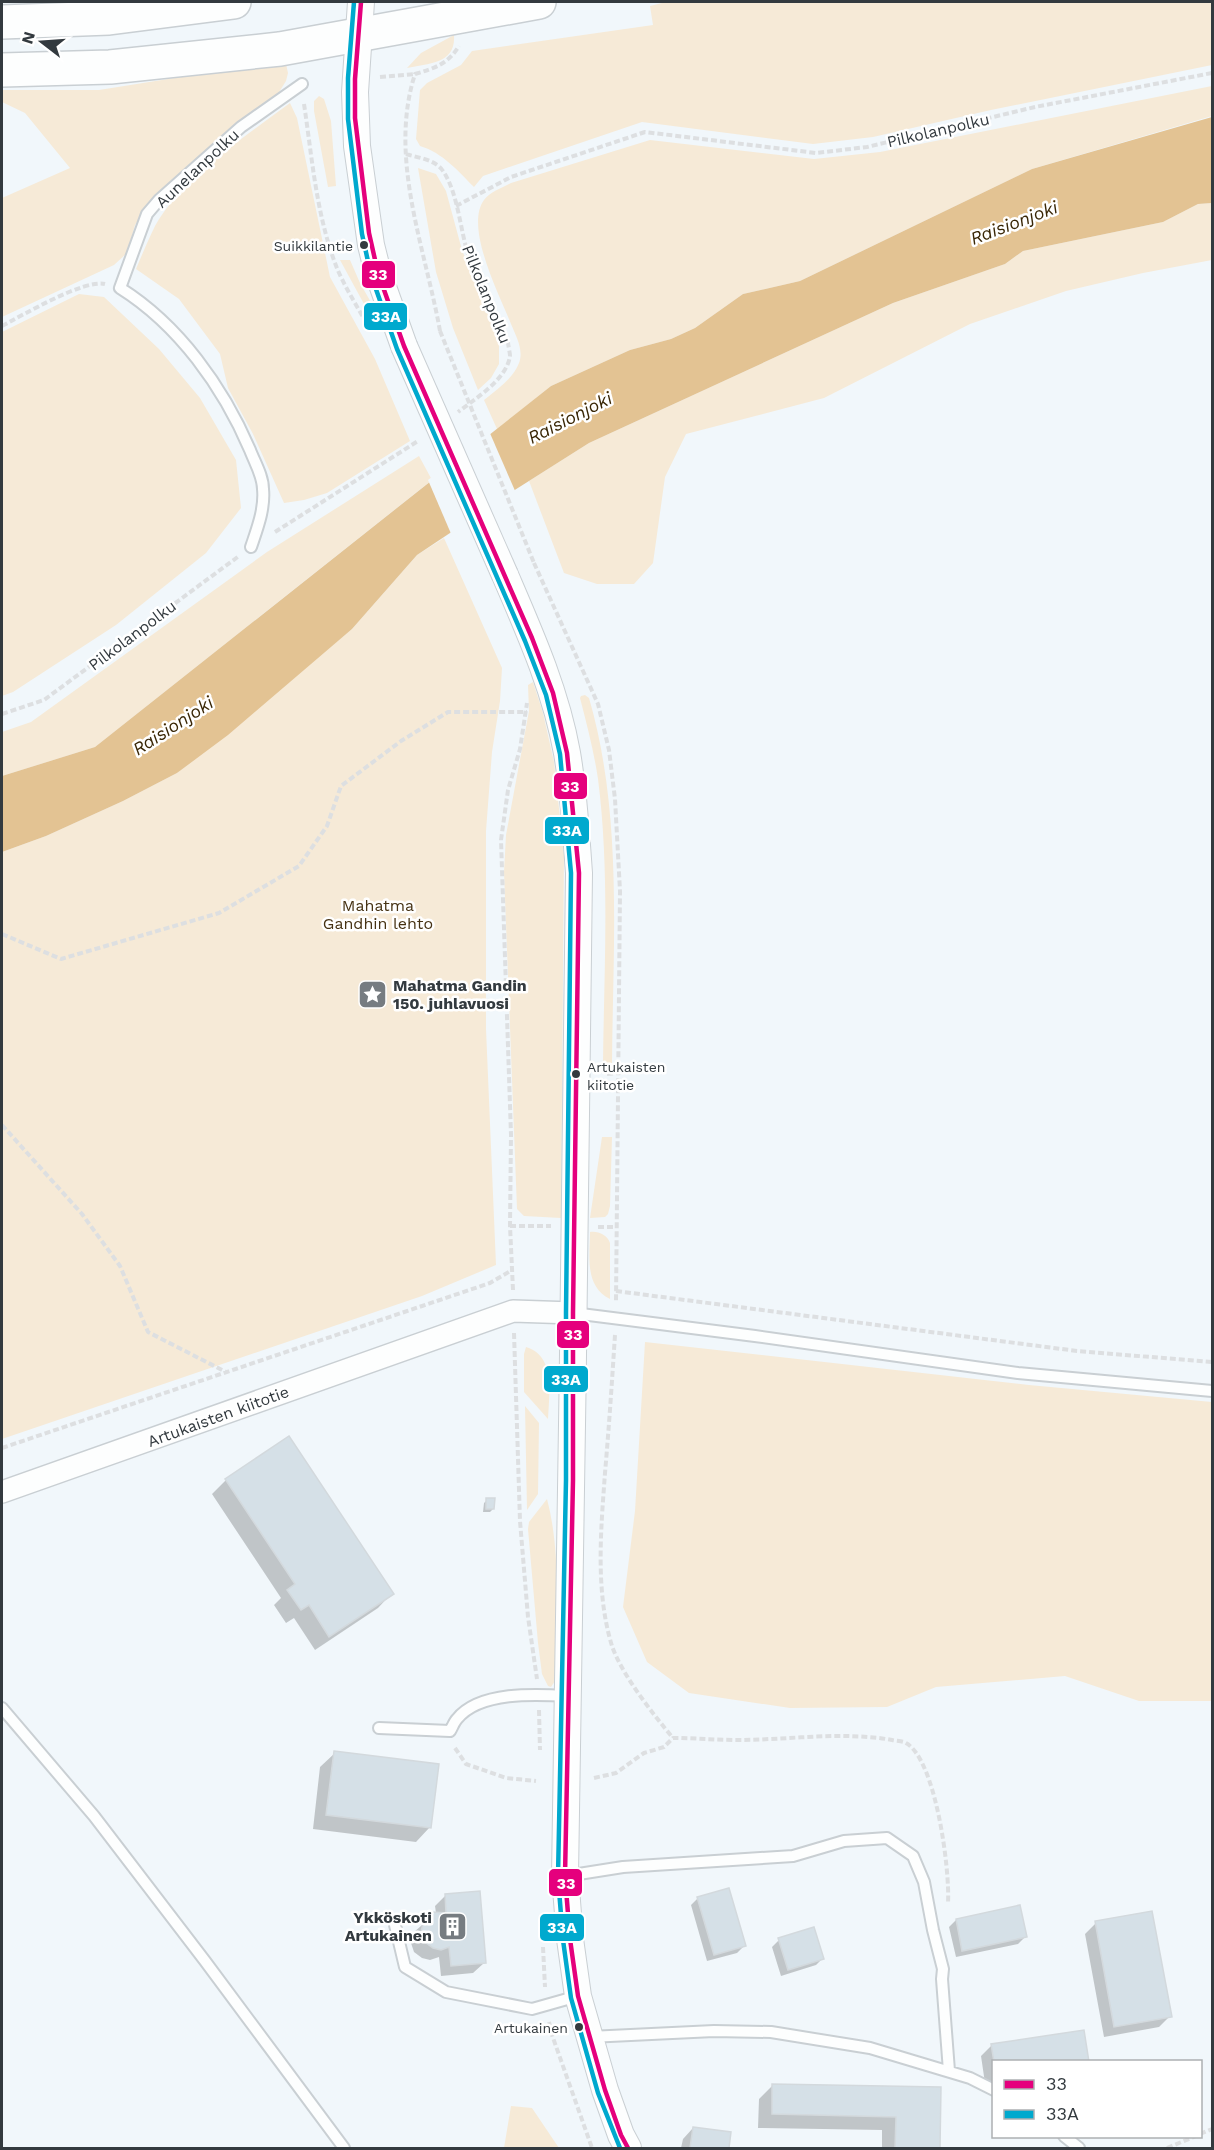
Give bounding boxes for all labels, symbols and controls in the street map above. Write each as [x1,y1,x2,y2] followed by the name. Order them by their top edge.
[12,12,72,72] north arrow
[17,29,39,46] text: N
[885,109,991,152] street label: Pilkolanpolku
[152,125,243,212] street label: Aunelanpolku
[967,196,1062,249] water label: Raisionjoki
[274,238,353,254] place label: Suikkilantie
[358,239,370,251] marker: Suikkilantie
[458,242,515,346] street label: Pilkolanpolku
[361,260,396,289] line badge: 33
[369,265,387,284] text: 33
[363,302,408,331] line badge: 33A
[371,307,401,326] text: 33A
[524,387,617,448] water label: Raisionjoki
[85,596,180,674] street label: Pilkolanpolku
[128,691,218,759] water label: Raisionjoki
[553,772,588,800] line badge: 33
[561,777,579,796] text: 33
[544,816,590,845] line badge: 33A
[552,821,582,840] text: 33A
[323,896,433,933] park label: Mahatma Gandhin lehto
[393,976,527,1013] place label: Mahatma Gandin 150. juhlavuosi
[356,978,388,1010] place icon: Mahatma Gandin 150. juhlavuosi
[587,1059,665,1093] place label: Artukaisten kiitotie
[570,1068,582,1080] marker: Artukaisten kiitotie
[556,1320,590,1349] line badge: 33
[564,1325,582,1344] text: 33
[543,1365,589,1393] line badge: 33A
[551,1370,581,1389] text: 33A
[145,1382,291,1451] street label: Artukaisten kiitotie
[548,1868,583,1897] line badge: 33
[557,1874,575,1893] text: 33
[345,1908,432,1945] place label: Ykköskoti Artukainen
[437,1910,469,1942] building icon: Ykköskoti Artukainen
[539,1913,585,1942] line badge: 33A
[547,1918,577,1937] text: 33A
[494,2020,568,2036] place label: Artukainen
[573,2021,585,2033] marker: Artukainen
[992,2060,1202,2138] legend
[1046,2073,1067,2094] text: 33
[1046,2103,1079,2124] text: 33A

